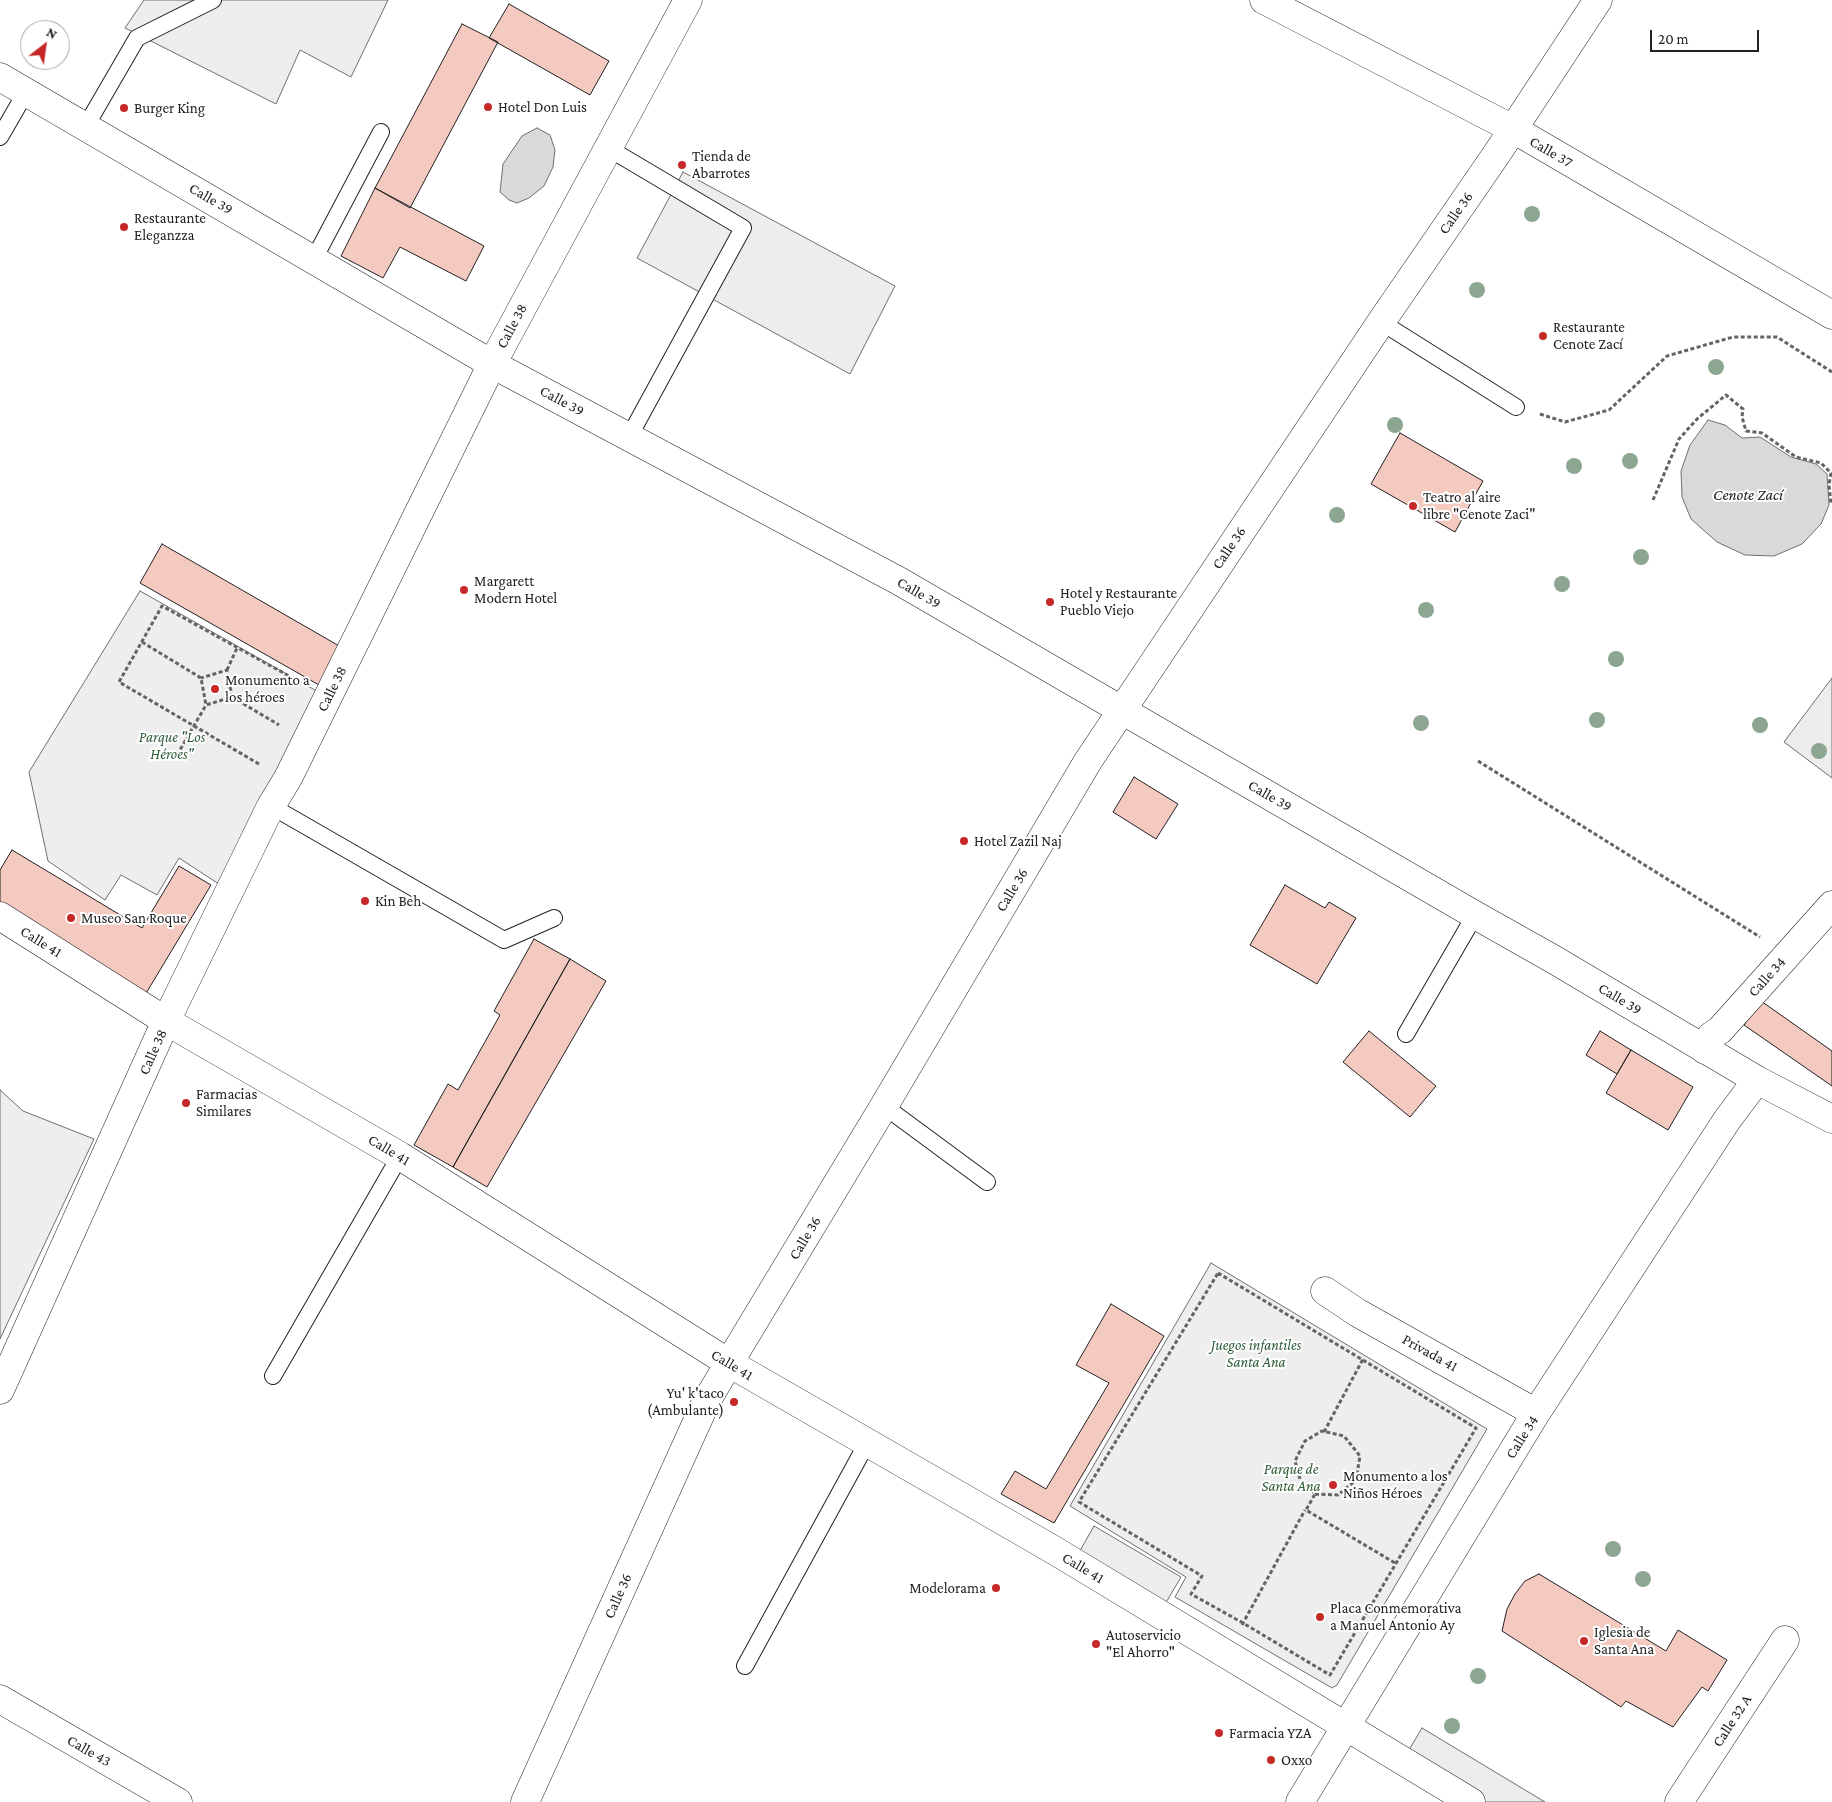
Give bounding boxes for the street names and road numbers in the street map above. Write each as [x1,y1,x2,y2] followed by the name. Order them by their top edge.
[1526,132,1576,172] street label: Calle 37
[186,179,236,219] street label: Calle 39
[1435,188,1477,238] street label: Calle 36
[493,300,531,352] street label: Calle 38
[537,382,587,420] street label: Calle 39
[1208,523,1250,573] street label: Calle 36
[894,573,944,613] street label: Calle 39
[313,663,351,715] street label: Calle 38
[1245,776,1295,816] street label: Calle 39
[992,865,1032,915] street label: Calle 36
[17,922,65,962] street label: Calle 41
[1744,953,1790,1001] street label: Calle 34
[1595,979,1645,1019] street label: Calle 39
[135,1026,171,1078] street label: Calle 38
[365,1131,413,1169] street label: Calle 41
[785,1213,825,1263] street label: Calle 36
[1399,1330,1461,1376] street label: Privada 41
[708,1346,756,1384] street label: Calle 41
[1502,1412,1542,1462] street label: Calle 34
[1059,1549,1107,1587] street label: Calle 41
[600,1571,636,1621] street label: Calle 36
[1709,1692,1755,1750] street label: Calle 32 A
[64,1731,114,1771] street label: Calle 43

